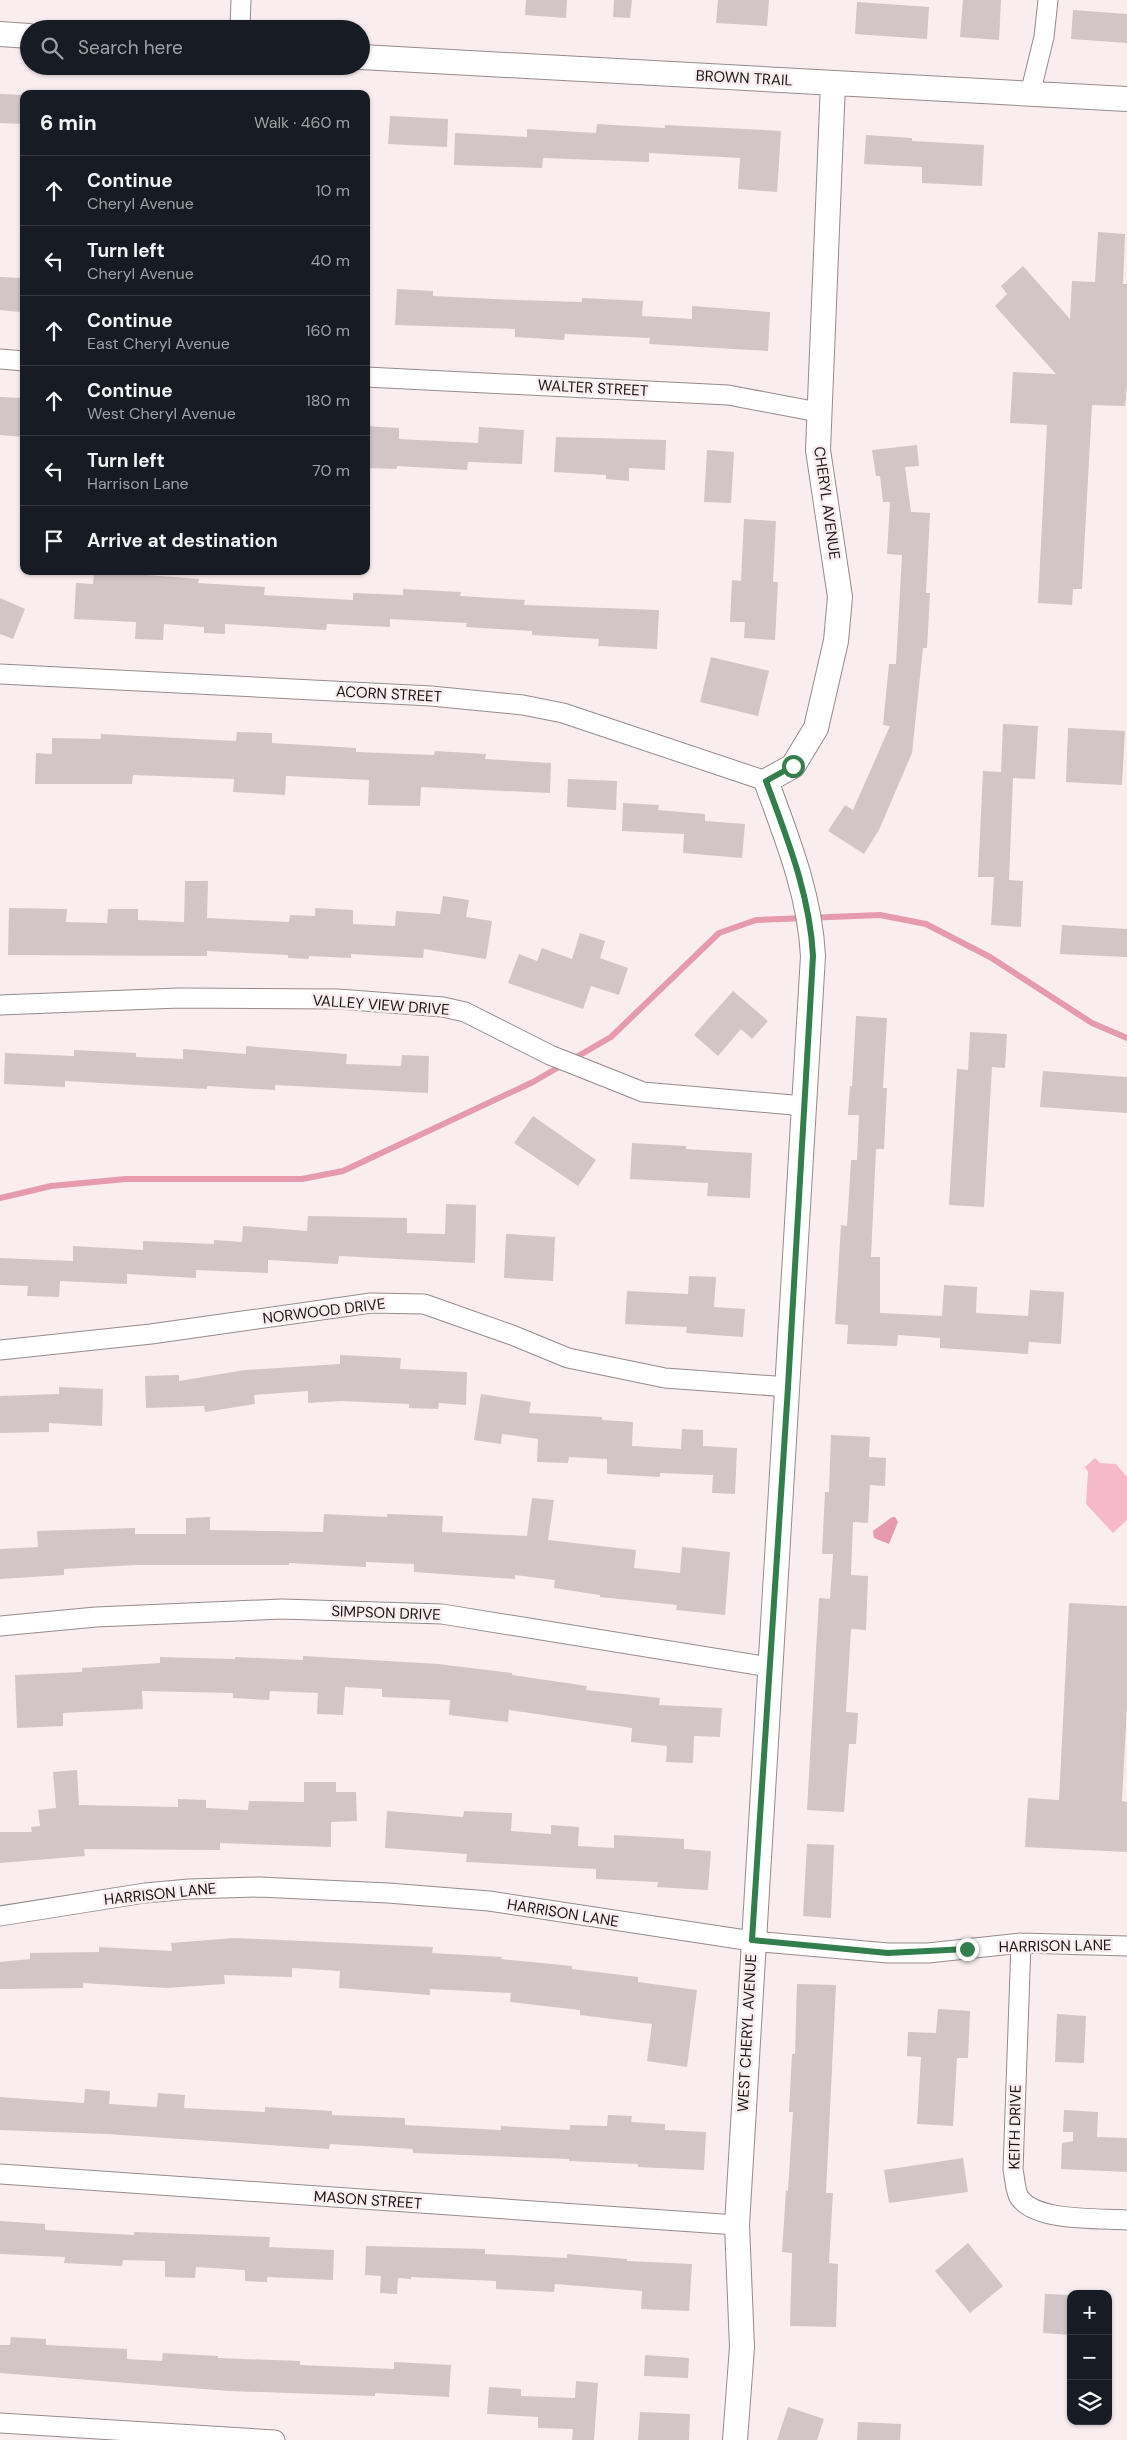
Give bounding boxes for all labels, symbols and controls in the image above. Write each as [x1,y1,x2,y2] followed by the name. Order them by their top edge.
[20,20,370,75] search box
[38,34,66,62] icon: search
[78,35,183,60] text: Search here
[695,65,793,91] street label: BROWN TRAIL
[40,109,97,137] text: 6 min
[254,112,350,133] text: Walk · 460 m
[87,168,173,193] text: Continue
[40,177,68,205] icon: ahead
[316,180,350,201] text: 10 m
[87,193,194,214] text: Cheryl Avenue
[87,238,165,263] text: Turn left
[40,247,68,275] icon: left
[311,250,350,271] text: 40 m
[87,263,194,284] text: Cheryl Avenue
[87,308,173,333] text: Continue
[40,317,68,345] icon: ahead
[306,320,350,341] text: 160 m
[87,333,230,354] text: East Cheryl Avenue
[537,375,649,401] street label: WALTER STREET
[87,378,173,403] text: Continue
[40,387,68,415] icon: ahead
[306,390,350,411] text: 180 m
[87,403,236,424] text: West Cheryl Avenue
[809,445,845,561] street label: CHERYL AVENUE
[87,448,165,473] text: Turn left
[40,457,68,485] icon: left
[312,460,350,481] text: 70 m
[87,473,189,494] text: Harrison Lane
[40,527,68,555] icon: arrive
[87,528,278,553] text: Arrive at destination
[335,681,443,707] street label: ACORN STREET
[782,755,805,778] route start
[312,990,450,1020] street label: VALLEY VIEW DRIVE
[261,1294,387,1328] street label: NORWOOD DRIVE
[331,1601,441,1625] street label: SIMPSON DRIVE
[103,1878,217,1910] street label: HARRISON LANE
[506,1894,620,1932] street label: HARRISON LANE
[998,1935,1112,1957] street label: HARRISON LANE
[956,1938,979,1961] route end
[733,1954,761,2112] street label: WEST CHERYL AVENUE
[1004,2085,1026,2169] street label: KEITH DRIVE
[313,2186,423,2214] street label: MASON STREET
[1067,2290,1112,2425] map controls
[1067,2290,1112,2335] button: +
[1067,2335,1112,2380] button: −
[1067,2380,1112,2425] button: layers

